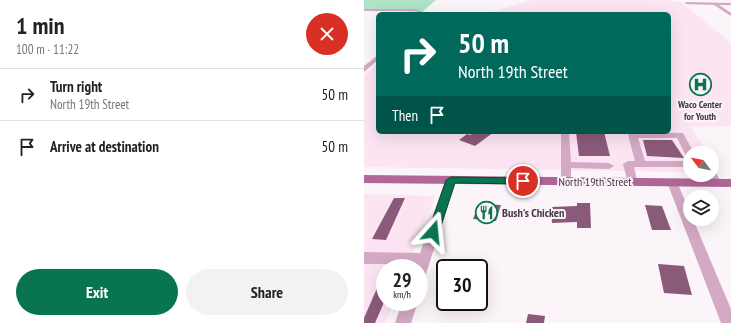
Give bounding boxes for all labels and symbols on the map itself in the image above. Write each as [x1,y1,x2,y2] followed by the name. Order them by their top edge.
[687,71,713,97] hospital icon: Waco Center for Youth
[677,98,722,123] place label: Waco Center for Youth
[683,146,719,182] north arrow
[506,164,540,198] pin
[558,174,632,189] street label: North 19th Street
[474,199,500,225] restaurant icon: Bush's Chicken
[502,205,564,220] place label: Bush's Chicken
[412,211,454,253] position arrow
[436,259,488,311] speed limit sign: 30

